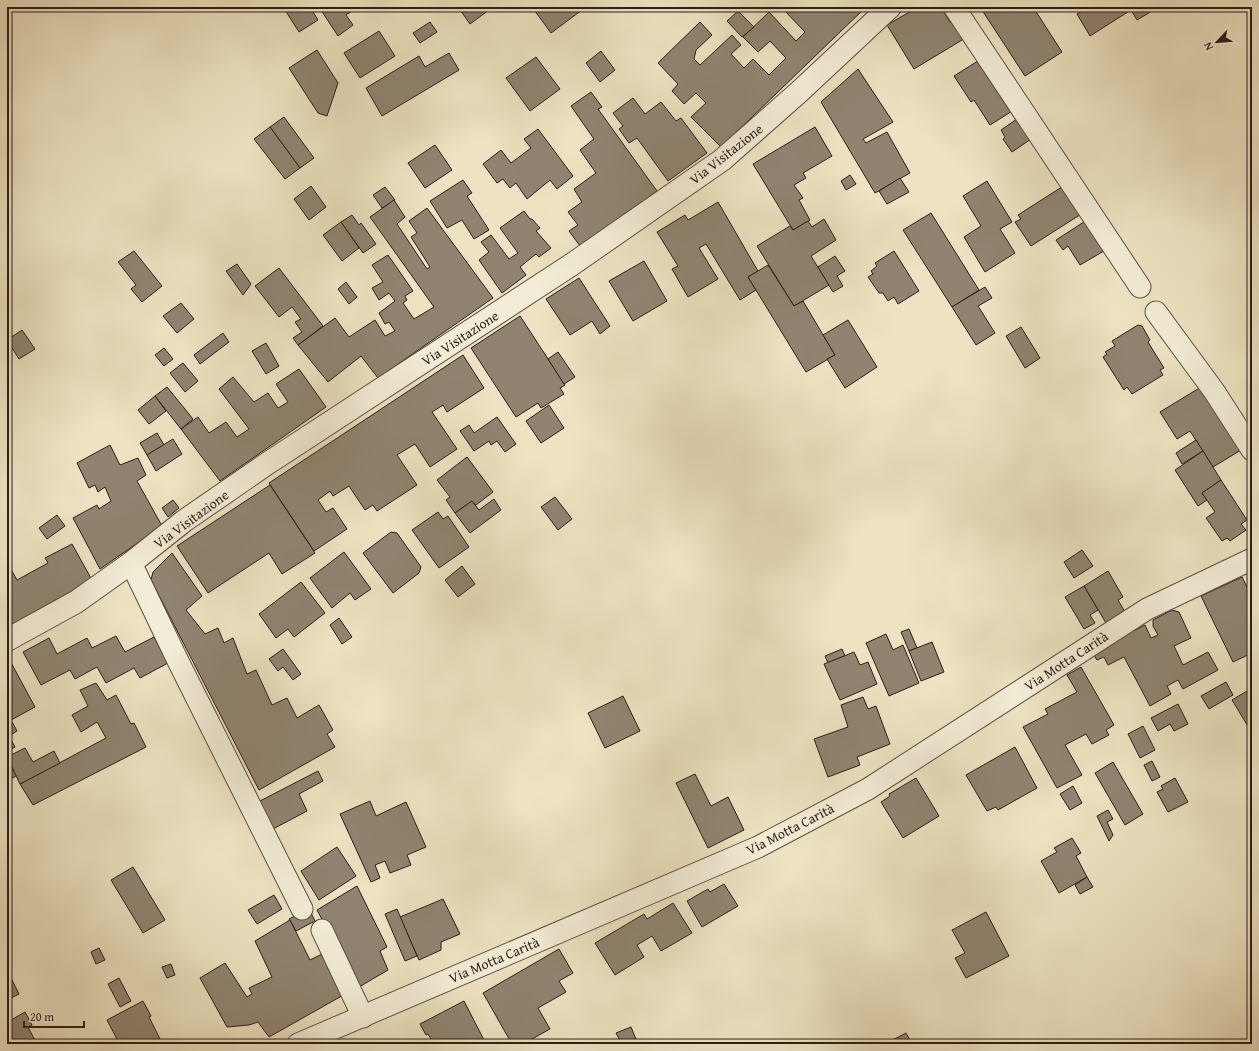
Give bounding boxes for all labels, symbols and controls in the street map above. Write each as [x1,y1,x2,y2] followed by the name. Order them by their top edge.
[1197,22,1237,62] north arrow
[1199,39,1217,53] text: N
[685,119,767,189] street label: Via Visitazione
[417,305,503,371] street label: Via Visitazione
[149,485,233,553] street label: Via Visitazione
[1020,626,1112,696] street label: Via Motta Carità
[742,798,838,860] street label: Via Motta Carità
[446,932,543,988] street label: Via Motta Carità
[24,1003,84,1029] scale bar
[30,1008,54,1025] text: 20 m

